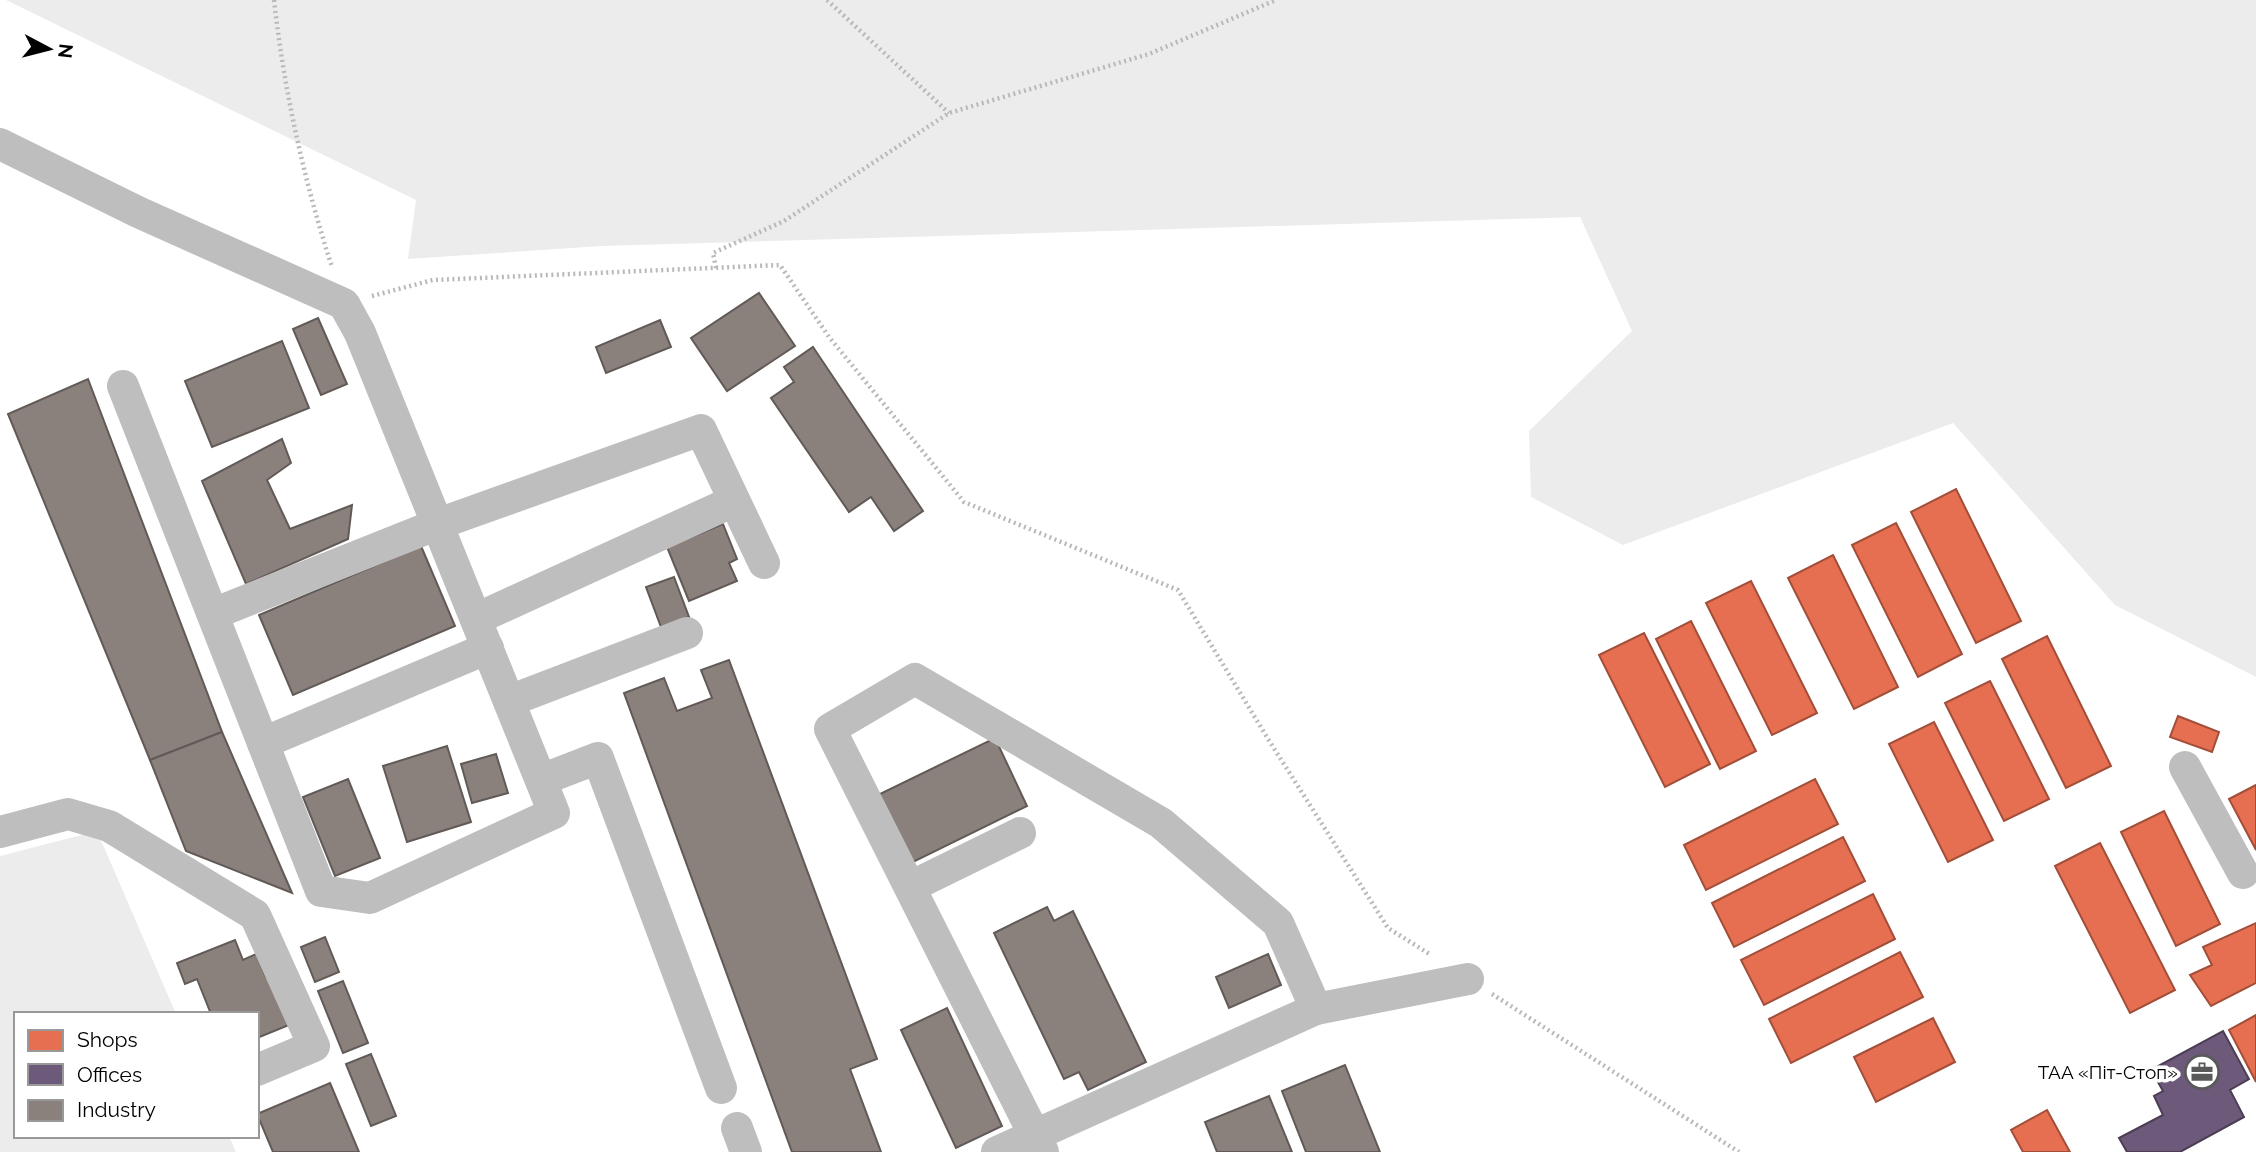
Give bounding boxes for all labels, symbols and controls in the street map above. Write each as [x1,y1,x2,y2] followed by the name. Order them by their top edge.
[14,14,84,84] north arrow
[54,43,78,60] text: N
[14,1012,259,1138] legend
[77,1027,138,1052] text: Shops
[2183,1053,2221,1091] office icon: ТАА «Піт-Стоп»
[2038,1061,2178,1083] place label: ТАА «Піт-Стоп»
[77,1062,142,1087] text: Offices
[77,1097,156,1122] text: Industry

